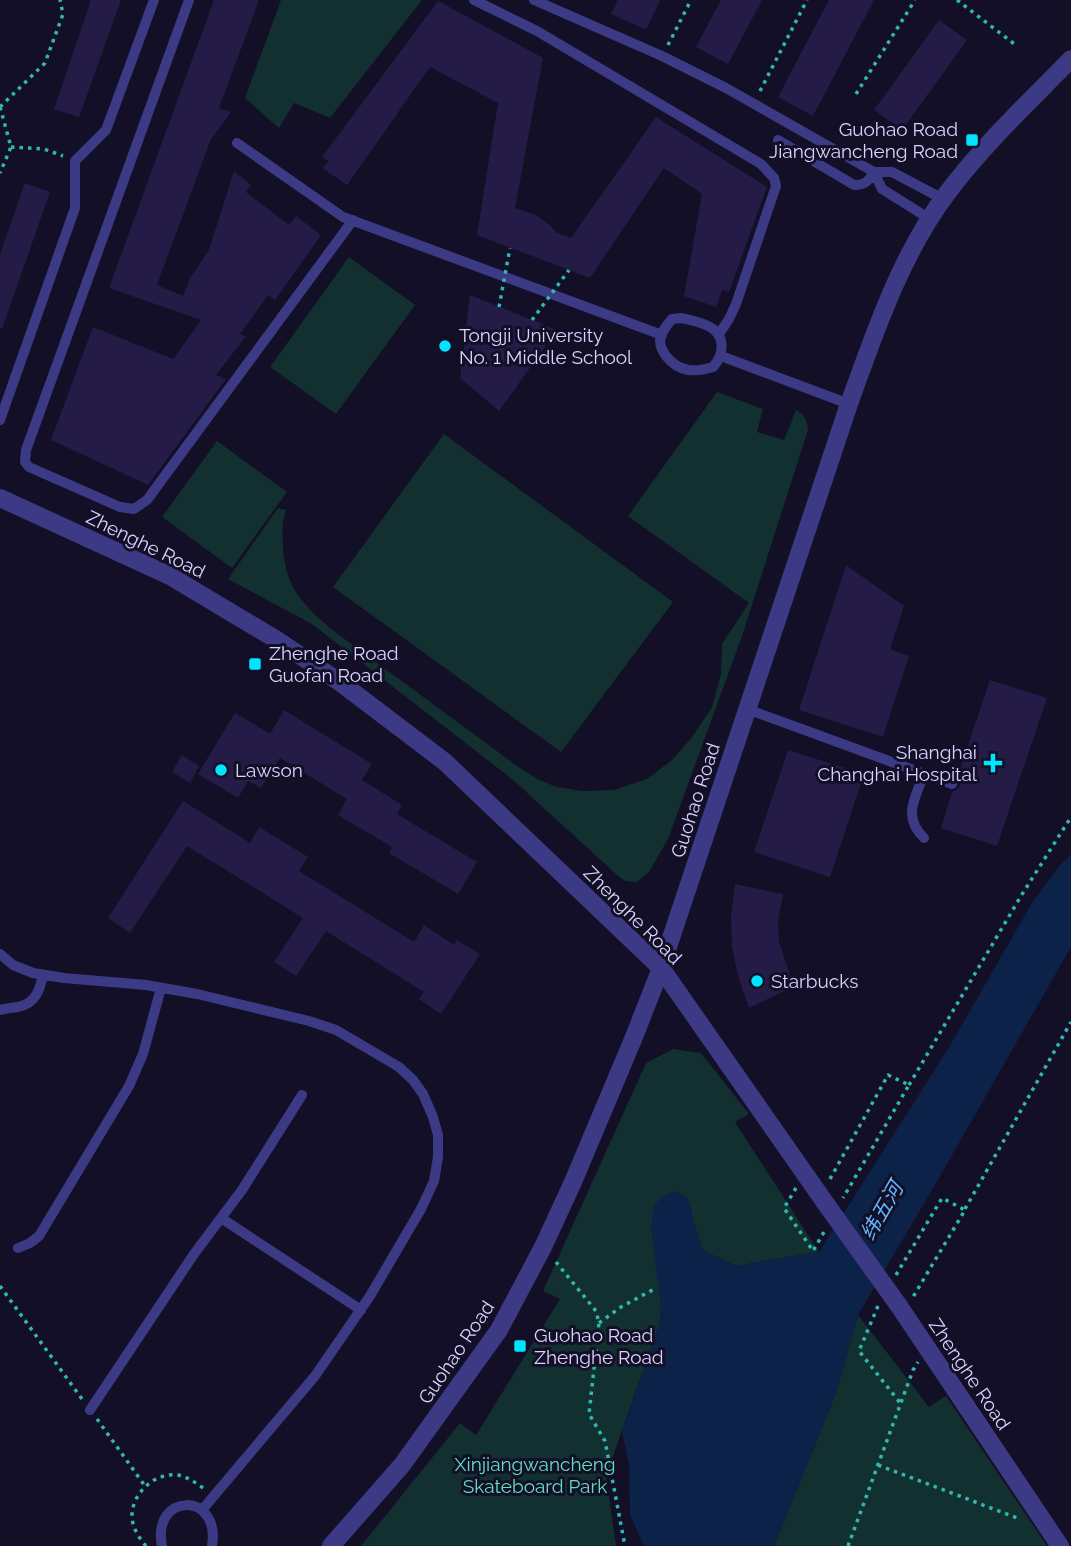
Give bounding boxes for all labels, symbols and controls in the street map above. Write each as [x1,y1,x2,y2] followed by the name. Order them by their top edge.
[769,118,958,162] place label: Guohao Road Jiangwancheng Road
[964,132,980,148] marker: Guohao Road Jiangwancheng Road
[459,324,633,368] place label: Tongji University No. 1 Middle School
[437,338,453,354] marker: Tongji University No. 1 Middle School
[83,506,209,582] street label: Zhenghe Road
[269,642,399,686] place label: Zhenghe Road Guofan Road
[247,656,263,672] marker: Zhenghe Road Guofan Road
[666,740,724,860] street label: Guohao Road
[817,741,978,785] place label: Shanghai Changhai Hospital
[983,753,1003,773] marker: Shanghai Changhai Hospital
[235,759,303,781] place label: Lawson
[213,762,229,778] marker: Lawson
[579,861,687,969] street label: Zhenghe Road
[771,970,858,992] place label: Starbucks
[749,973,765,989] marker: Starbucks
[855,1174,910,1244] water label: 纬五河
[414,1296,498,1408] street label: Guohao Road
[925,1314,1015,1434] street label: Zhenghe Road
[534,1324,664,1368] place label: Guohao Road Zhenghe Road
[512,1338,528,1354] marker: Guohao Road Zhenghe Road
[455,1453,615,1497] park label: Xinjiangwancheng Skateboard Park

